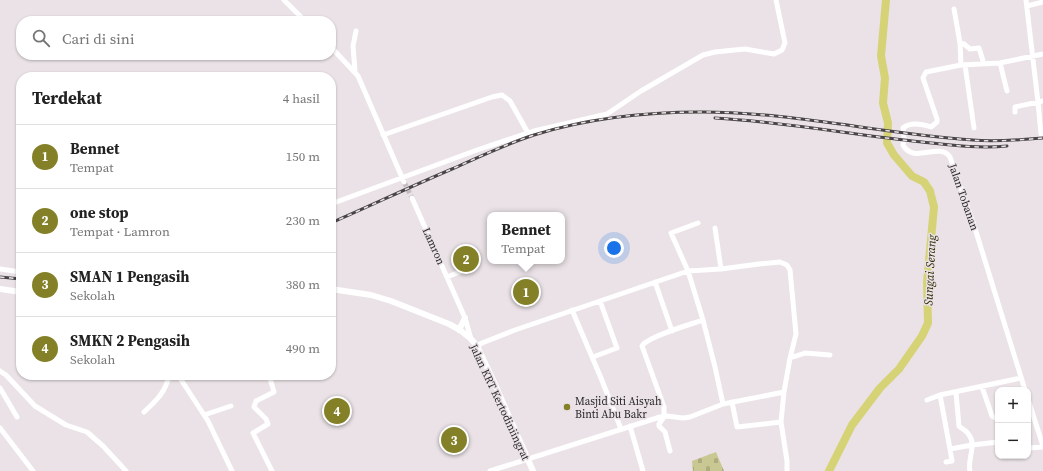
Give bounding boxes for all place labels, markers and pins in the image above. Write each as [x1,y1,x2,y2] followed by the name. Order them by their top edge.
[453,244,479,274] pin: 2
[513,277,539,307] pin: 1
[575,394,662,422] place label: Masjid Siti Aisyah Binti Abu Bakr
[324,396,350,426] pin: 4
[562,402,572,412] marker: Masjid Siti Aisyah Binti Abu Bakr
[441,425,467,455] pin: 3

